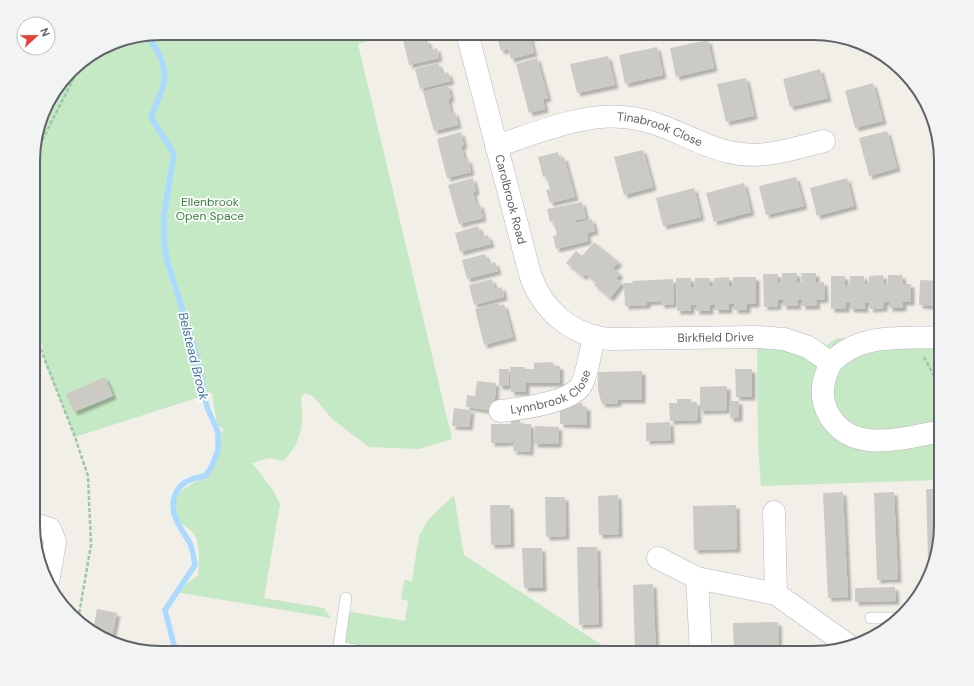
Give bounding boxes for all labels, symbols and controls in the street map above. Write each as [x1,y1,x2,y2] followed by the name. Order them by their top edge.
[16,16,56,56] north arrow
[37,26,53,39] text: N
[616,109,705,151] street label: Tinabrook Close
[491,153,530,246] street label: Carolbrook Road
[176,194,244,224] park label: Ellenbrook Open Space
[174,310,213,402] water label: Belstead Brook
[677,329,754,346] street label: Birkfield Drive
[509,368,594,418] street label: Lynnbrook Close

